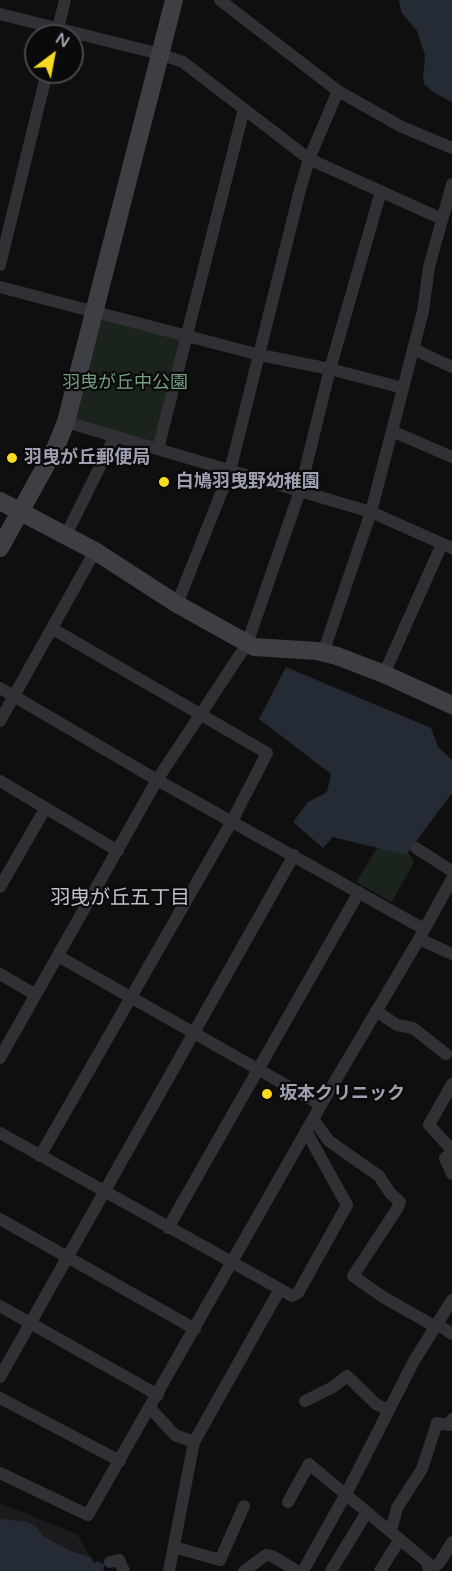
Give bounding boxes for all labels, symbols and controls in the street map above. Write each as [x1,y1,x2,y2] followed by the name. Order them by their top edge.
[24,24,84,84] north arrow
[52,29,73,52] text: N
[62,372,188,394] park label: 羽曳が丘中公園
[24,447,150,469] place label: 羽曳が丘郵便局
[5,451,19,465] marker: 羽曳が丘郵便局
[176,471,320,493] place label: 白鳩羽曳野幼稚園
[157,475,171,489] marker: 白鳩羽曳野幼稚園
[50,887,190,911] district label: 羽曳が丘五丁目
[279,1083,405,1105] place label: 坂本クリニック
[260,1087,274,1101] marker: 坂本クリニック

